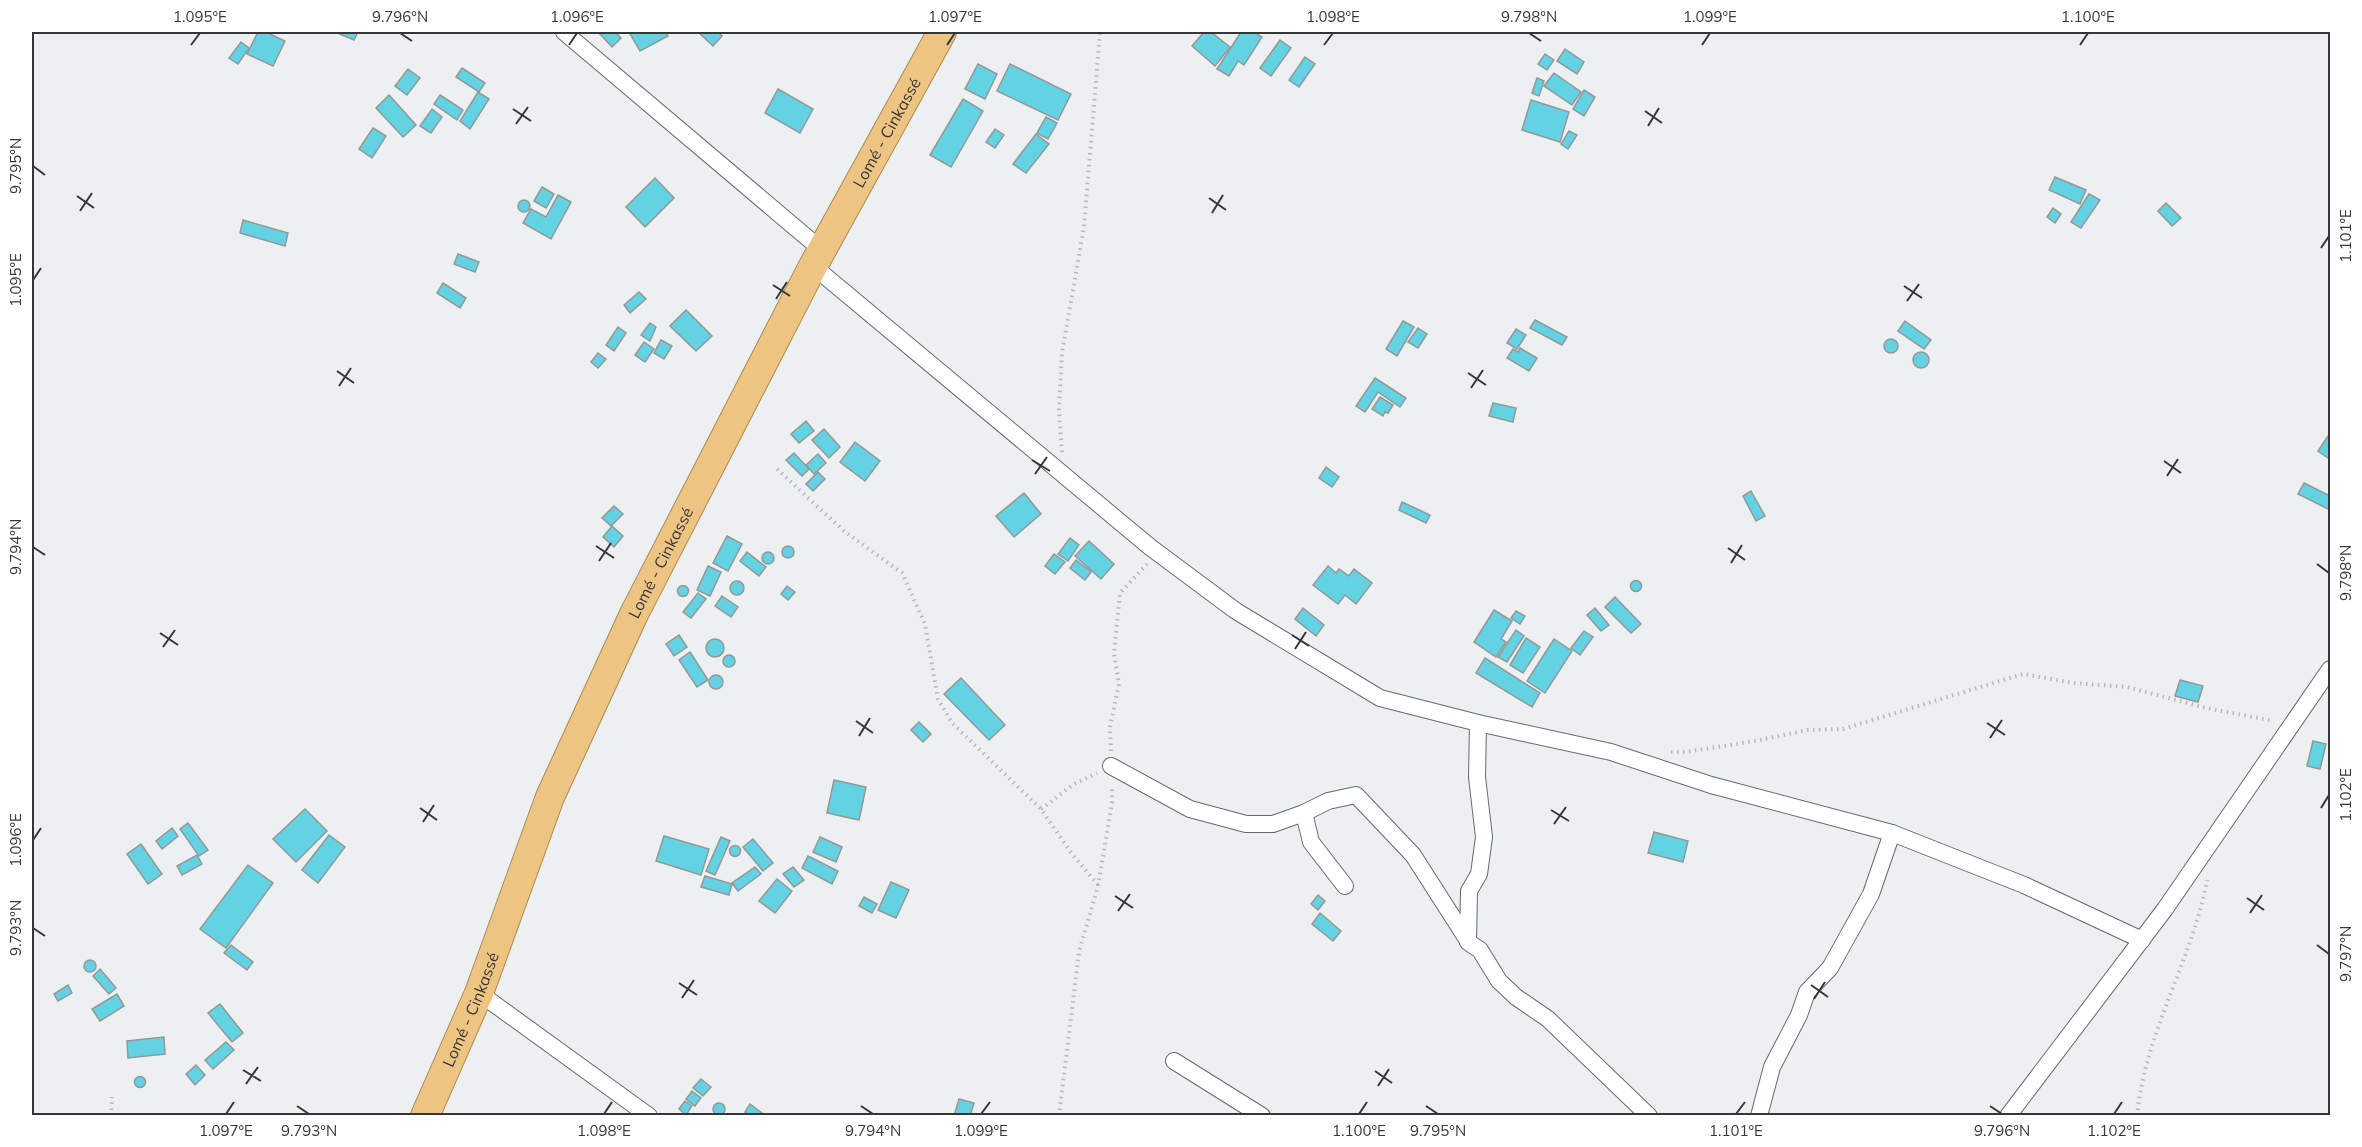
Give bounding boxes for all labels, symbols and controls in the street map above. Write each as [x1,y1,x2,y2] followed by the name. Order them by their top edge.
[173,7,227,26] text: 1.095°E
[372,7,428,26] text: 9.796°N
[550,7,604,26] text: 1.096°E
[928,7,982,26] text: 1.097°E
[1306,7,1360,26] text: 1.098°E
[1501,7,1557,26] text: 9.798°N
[1683,7,1737,26] text: 1.099°E
[2061,7,2115,26] text: 1.100°E
[848,74,925,191] street label: Lomé - Cinkassé
[6,138,25,194] text: 9.795°N
[2336,209,2355,263] text: 1.101°E
[6,253,25,307] text: 1.095°E
[624,504,697,622] street label: Lomé - Cinkassé
[6,519,25,575] text: 9.794°N
[2336,545,2355,601] text: 9.798°N
[2336,768,2355,822] text: 1.102°E
[6,813,25,867] text: 1.096°E
[6,900,25,956] text: 9.793°N
[2336,926,2355,982] text: 9.797°N
[438,949,503,1070] street label: Lomé - Cinkassé
[199,1121,253,1140] text: 1.097°E
[281,1121,337,1140] text: 9.793°N
[577,1121,631,1140] text: 1.098°E
[845,1121,901,1140] text: 9.794°N
[954,1121,1008,1140] text: 1.099°E
[1332,1121,1386,1140] text: 1.100°E
[1410,1121,1466,1140] text: 9.795°N
[1709,1121,1763,1140] text: 1.101°E
[1974,1121,2030,1140] text: 9.796°N
[2087,1121,2141,1140] text: 1.102°E

